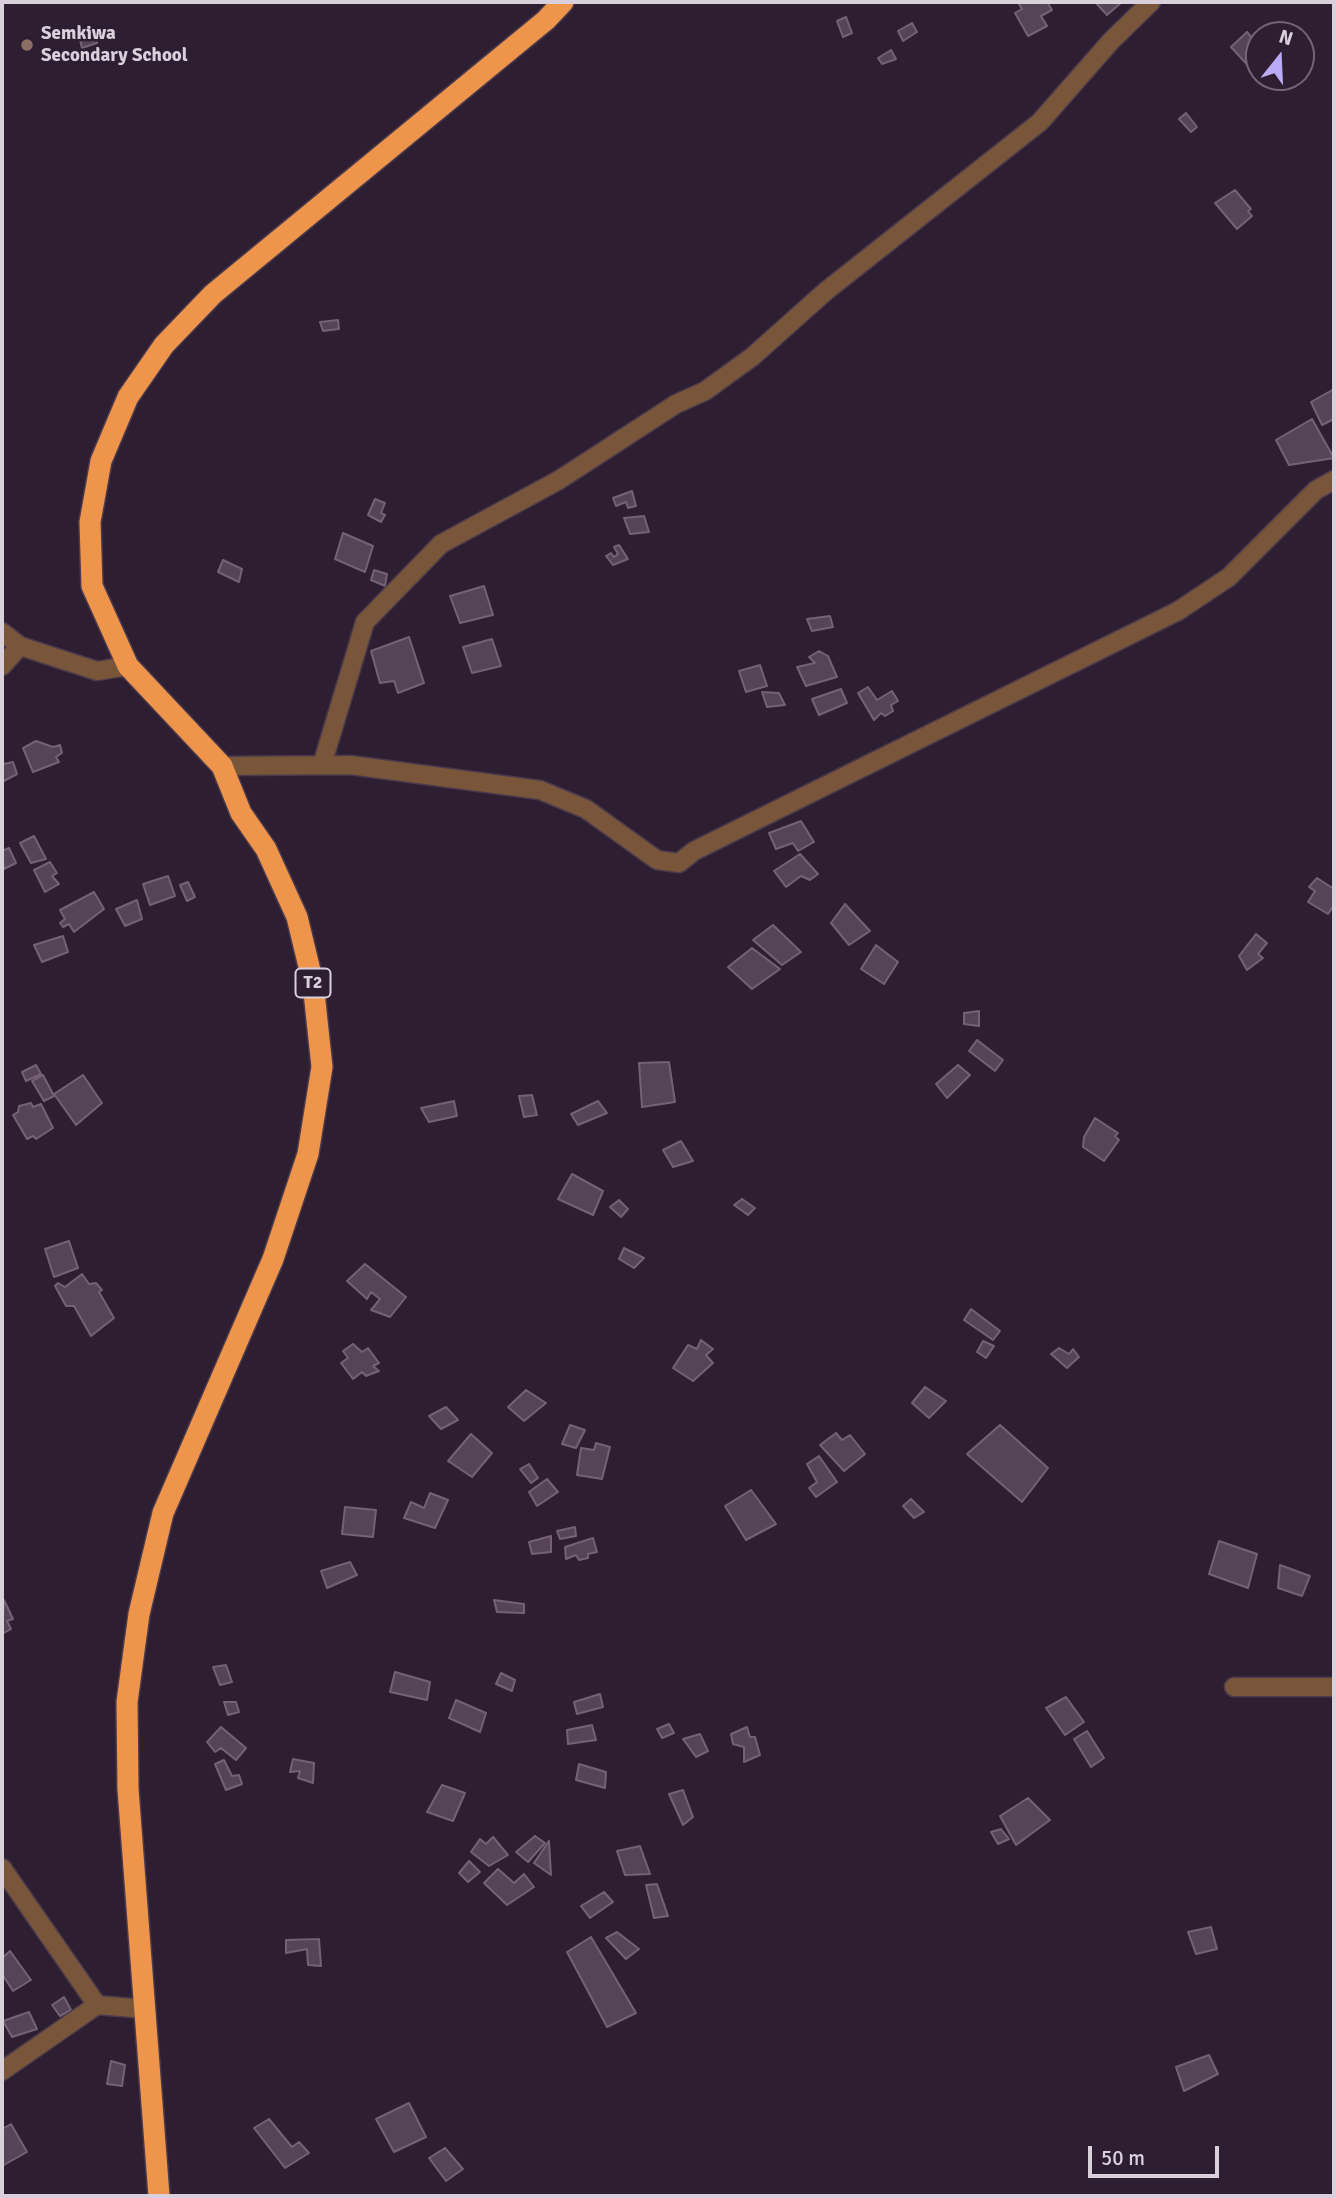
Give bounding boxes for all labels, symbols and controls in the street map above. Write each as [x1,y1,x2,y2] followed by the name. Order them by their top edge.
[1245,21,1315,91] north arrow
[41,23,188,67] place label: Semkiwa Secondary School
[1276,24,1296,51] text: N
[19,37,35,53] marker: Semkiwa Secondary School
[296,968,330,998] road number: T2
[1091,2132,1222,2176] scale bar
[1101,2145,1145,2171] text: 50 m

